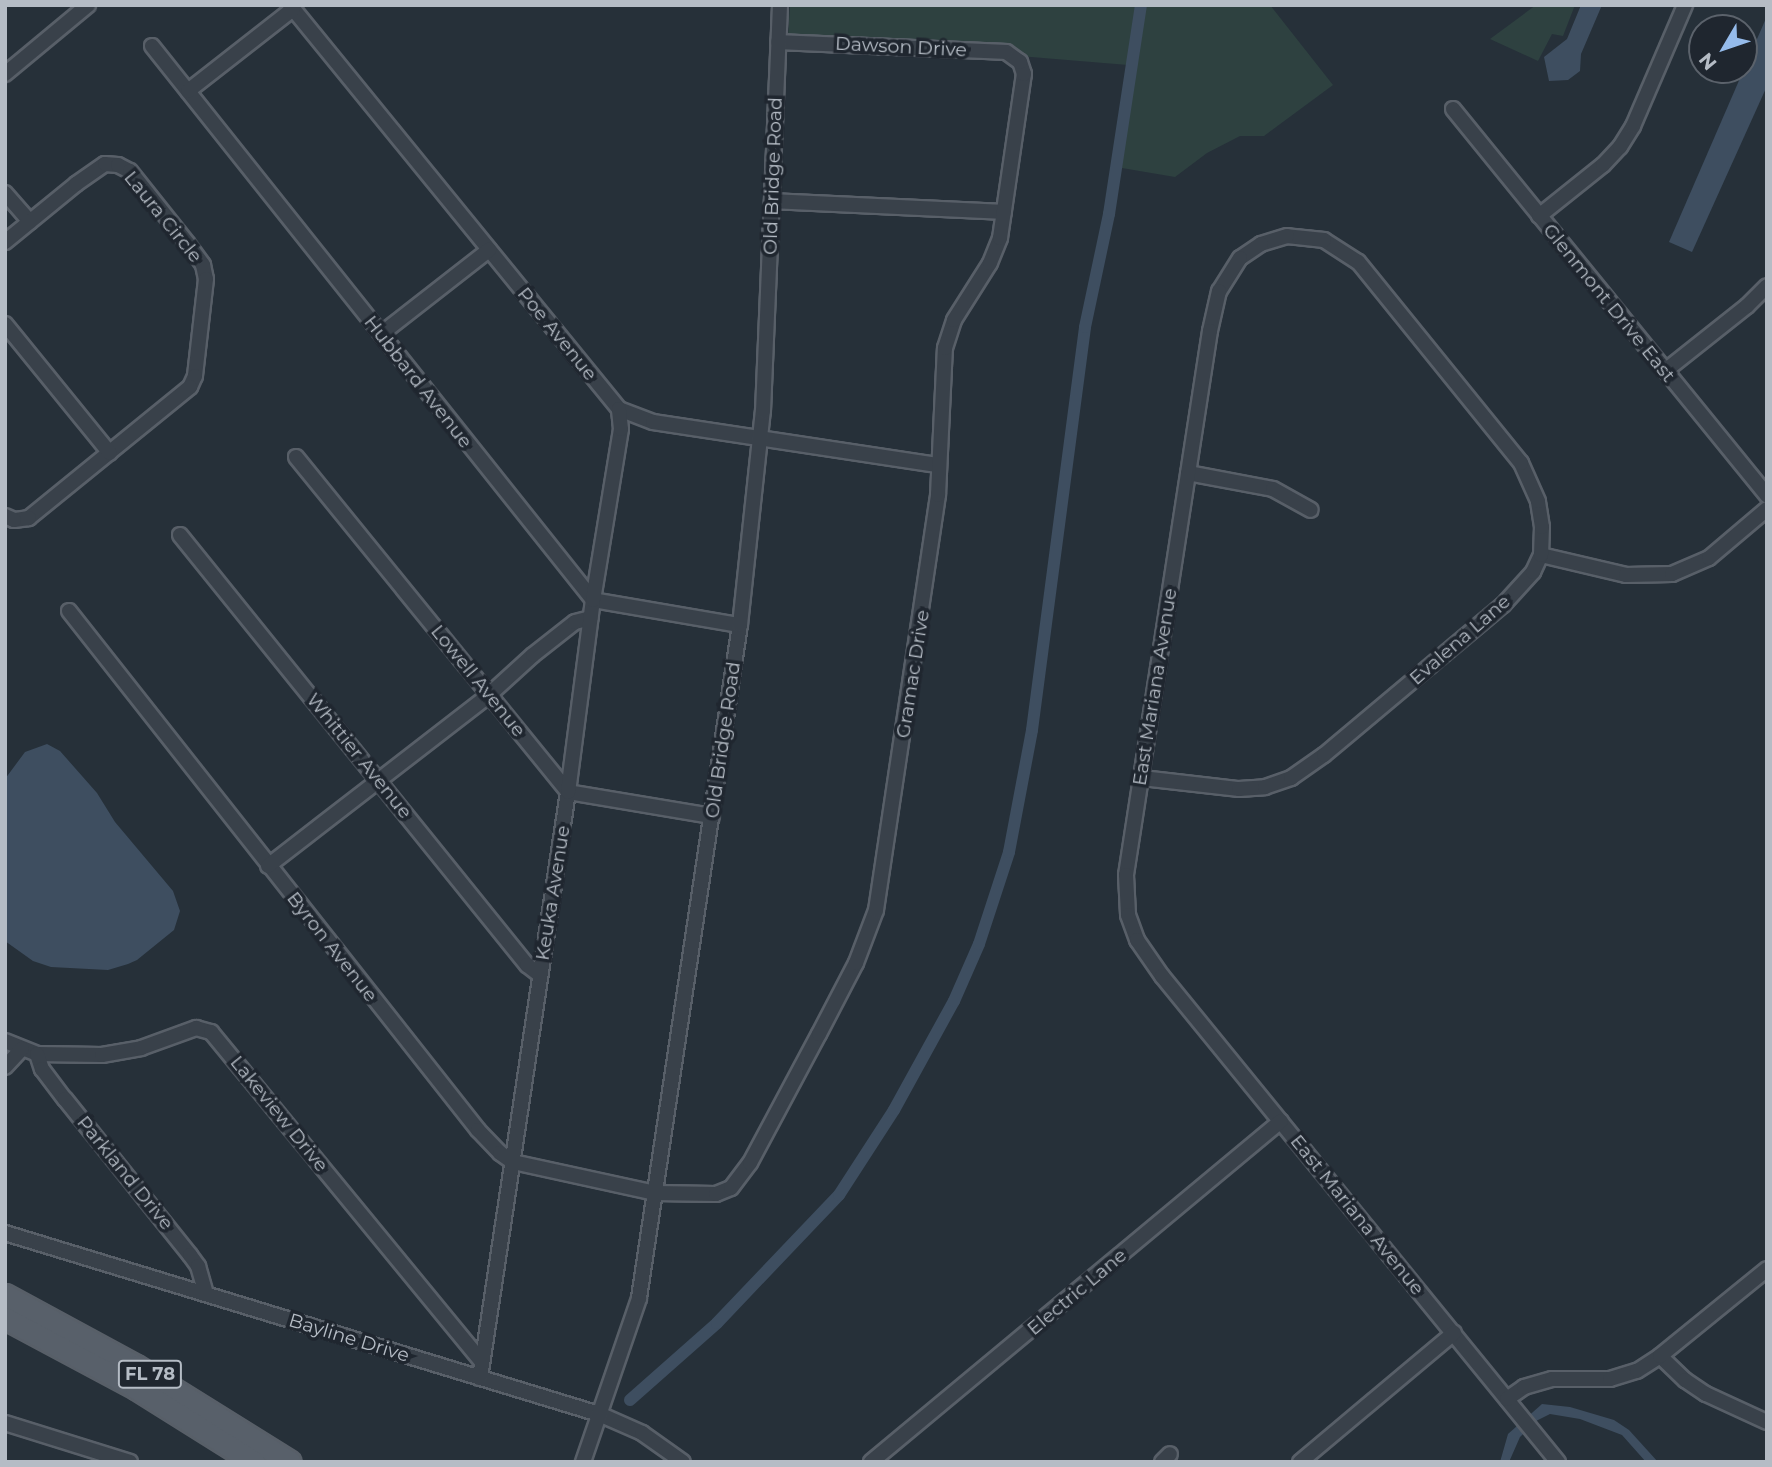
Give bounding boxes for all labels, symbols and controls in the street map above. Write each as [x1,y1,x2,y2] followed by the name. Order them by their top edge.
[1688,14,1758,84] north arrow
[834,32,968,62] street label: Dawson Drive
[1694,48,1722,74] text: N
[759,97,787,255] street label: Old Bridge Road
[119,167,207,267] street label: Laura Circle
[1538,219,1680,387] street label: Glenmont Drive East
[512,283,602,385] street label: Poe Avenue
[359,311,477,453] street label: Hubbard Avenue
[1128,587,1182,787] street label: East Mariana Avenue
[1405,590,1515,690] street label: Evalena Lane
[892,608,934,740] street label: Gramac Drive
[426,620,530,742] street label: Lowell Avenue
[701,660,745,820] street label: Old Bridge Road
[301,689,417,823] street label: Whittier Avenue
[531,824,575,962] street label: Keuka Avenue
[282,887,382,1007] street label: Byron Avenue
[225,1051,333,1177] street label: Lakeview Drive
[72,1111,178,1235] street label: Parkland Drive
[1285,1130,1429,1300] street label: East Mariana Avenue
[1023,1244,1131,1340] street label: Electric Lane
[286,1309,412,1367] street label: Bayline Drive
[117,1359,183,1388] road number: FL 78

